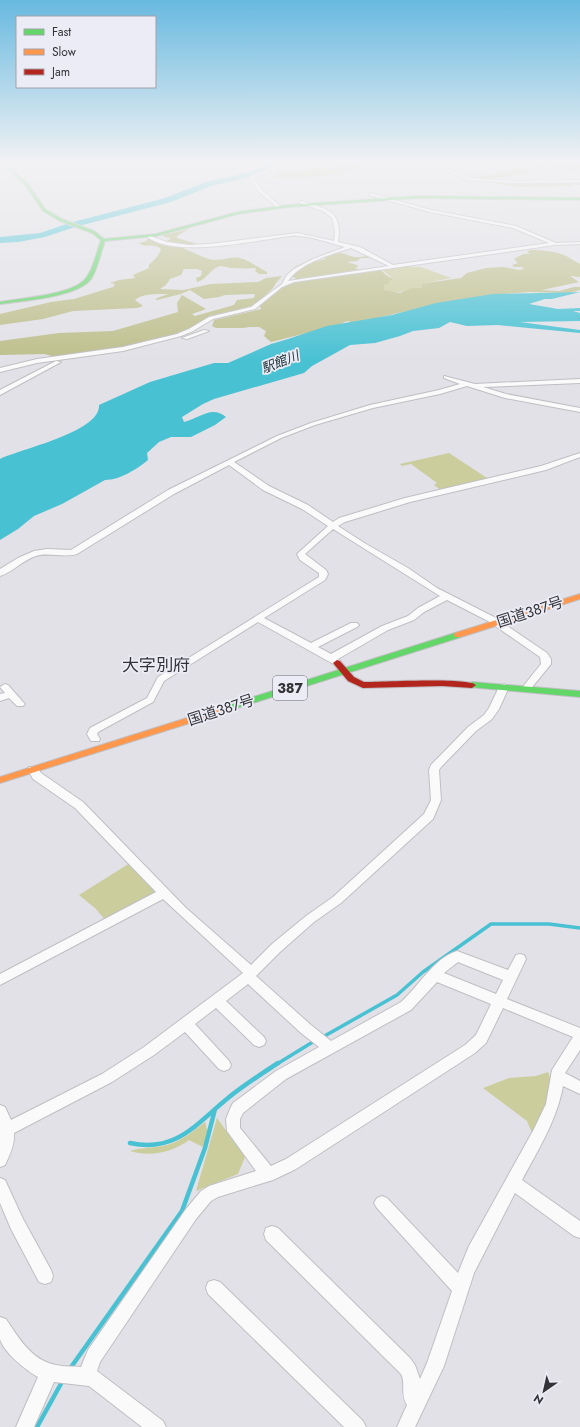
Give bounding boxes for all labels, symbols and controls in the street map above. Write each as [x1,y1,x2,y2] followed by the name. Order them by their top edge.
[16,16,156,88] legend
[52,23,71,41] text: Fast
[52,43,77,61] text: Slow
[50,63,70,81] text: Jam
[258,345,303,378] water label: 駅館川
[494,591,566,633] street label: 国道387号
[122,653,190,677] district label: 大字別府
[273,676,307,700] road number: 387
[185,689,257,731] street label: 国道387号
[524,1371,564,1411] north arrow
[530,1390,547,1408] text: N

